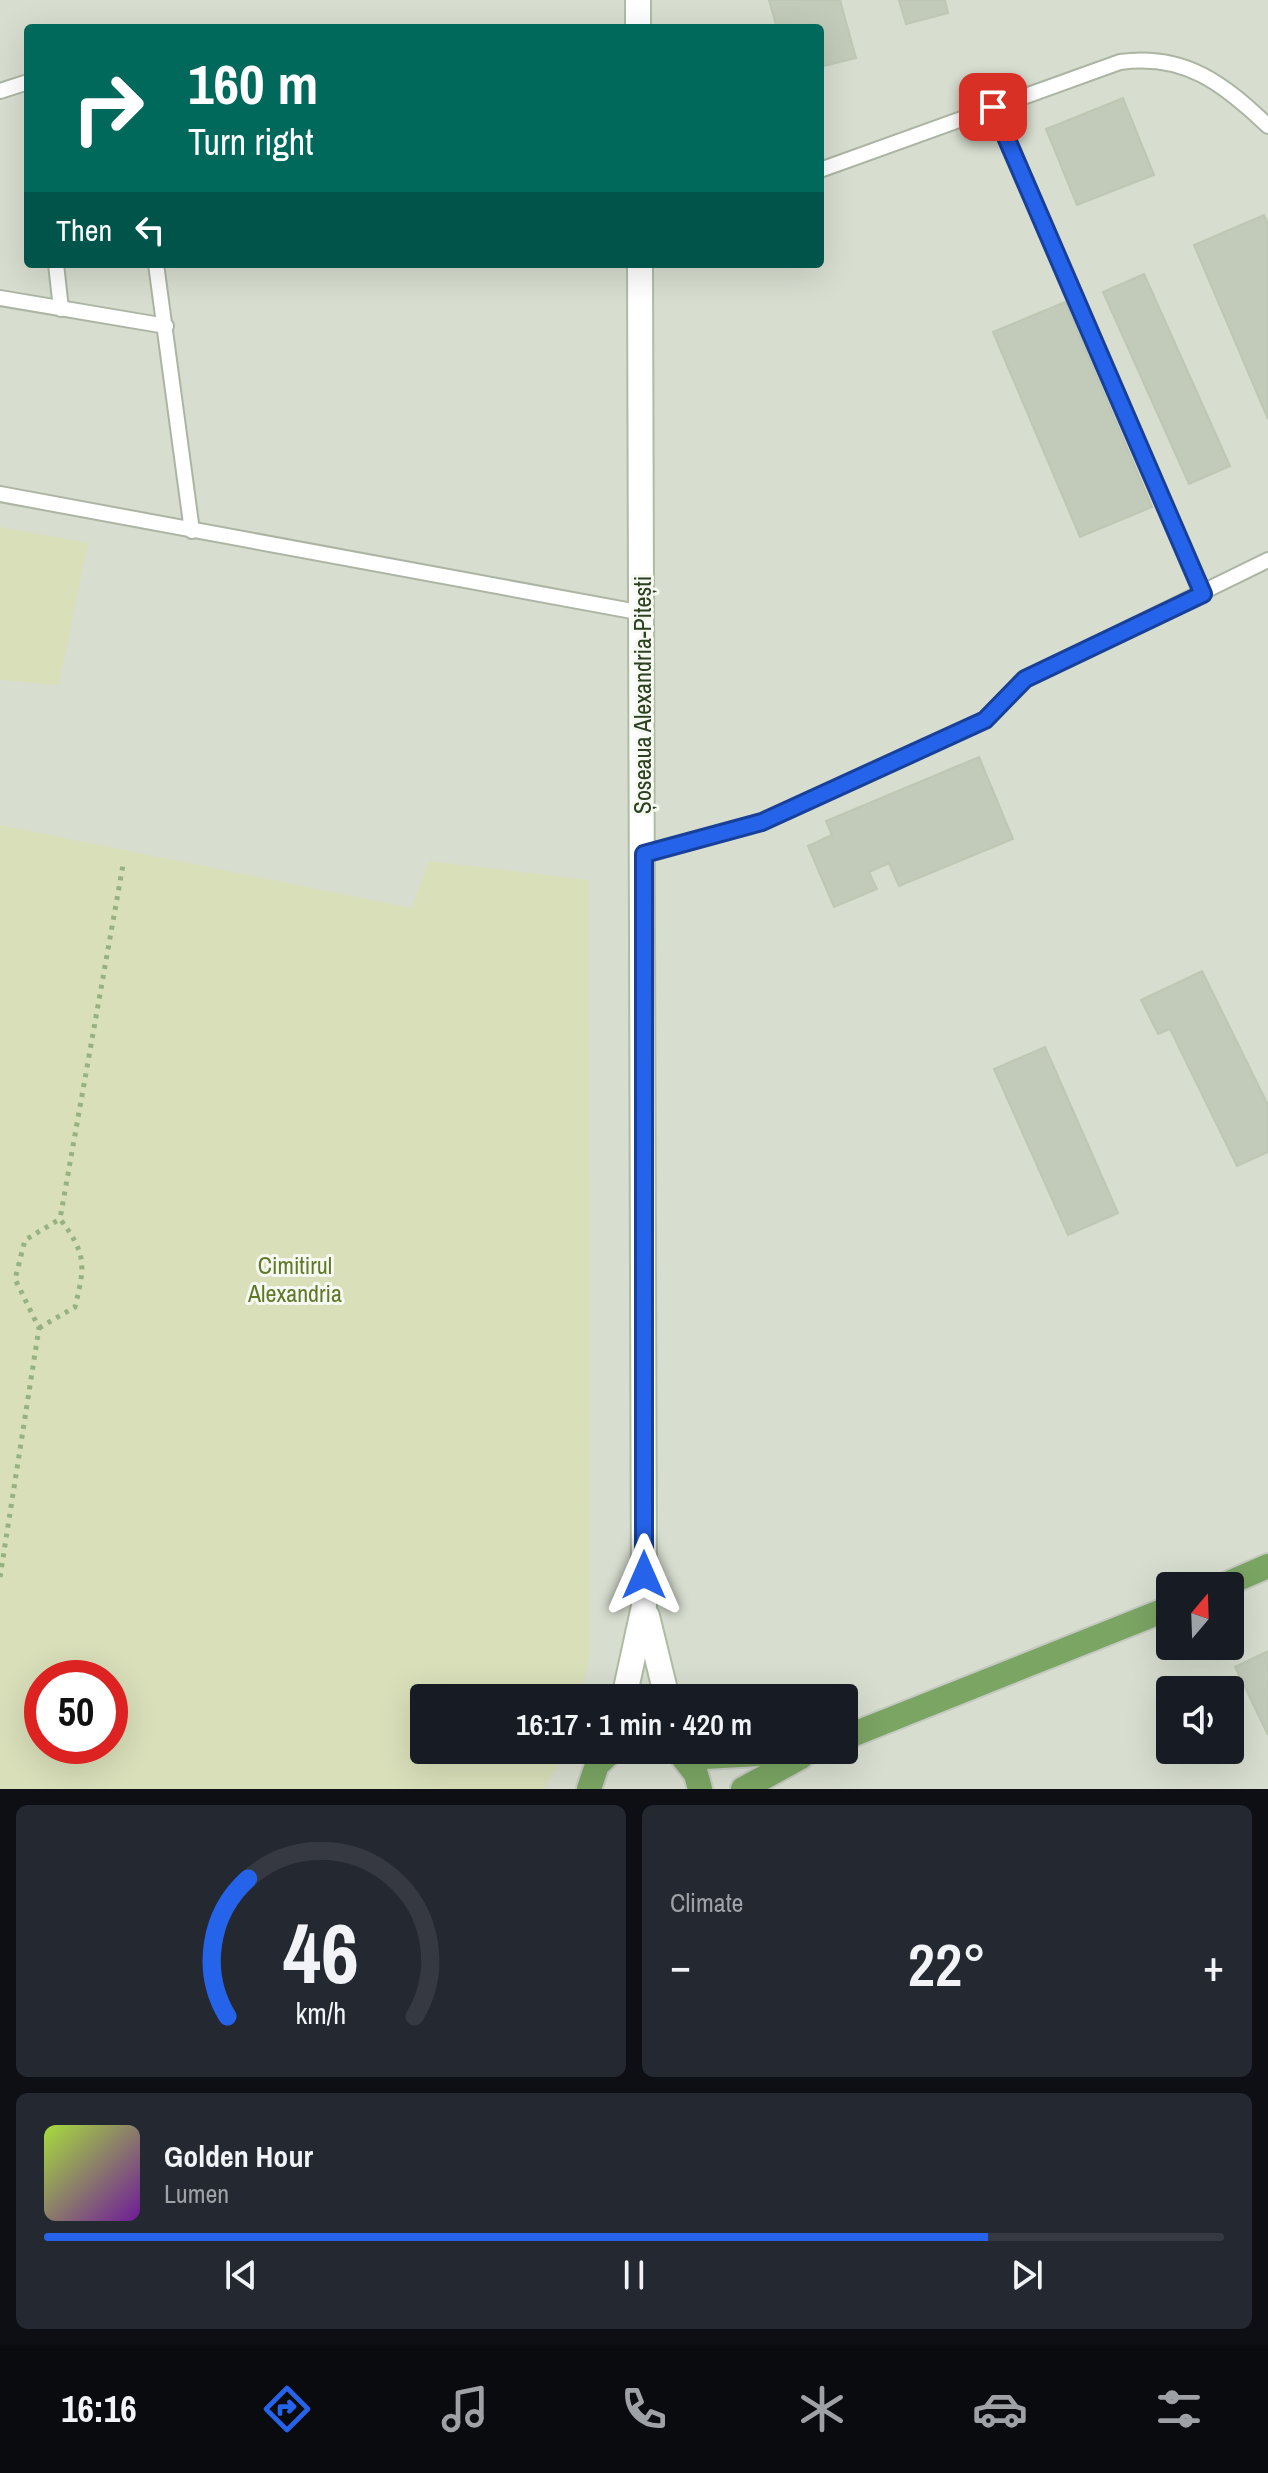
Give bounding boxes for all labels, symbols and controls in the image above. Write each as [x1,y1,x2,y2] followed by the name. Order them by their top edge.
[188,46,318,121] text: 160 m
[56,56,160,160] icon: right
[959,73,1027,141] pin
[971,85,1015,129] icon: arrive
[188,118,313,166] text: Turn right
[128,208,172,252] icon: left
[56,210,112,250] text: Then
[626,576,658,814] street label: Șoseaua Alexandria-Pitești
[247,1249,342,1309] park label: Cimitirul Alexandria
[602,1533,686,1617] position arrow
[1156,1572,1244,1660] north arrow
[1156,1572,1244,1764] map controls
[24,1660,128,1764] speed limit sign: 50
[1156,1676,1244,1764] button: sound
[516,1704,752,1744] text: 16:17 · 1 min · 420 m
[670,1885,743,1920] text: Climate
[283,1897,359,2009] text: 46
[908,1924,986,2005] text: 22°
[670,1935,691,1995] text: −
[1203,1935,1224,1995] text: +
[296,1994,346,2033] text: km/h
[164,2136,313,2176] text: Golden Hour
[164,2176,229,2211] text: Lumen
[219,2253,263,2297] icon: previous
[612,2253,656,2297] icon: pause
[1005,2253,1049,2297] icon: next
[259,2381,315,2437] icon: directions
[437,2381,493,2437] icon: music
[616,2381,672,2437] icon: phone
[794,2381,850,2437] icon: climate
[972,2381,1028,2437] icon: car
[1151,2381,1207,2437] icon: filters
[61,2385,137,2433] text: 16:16

